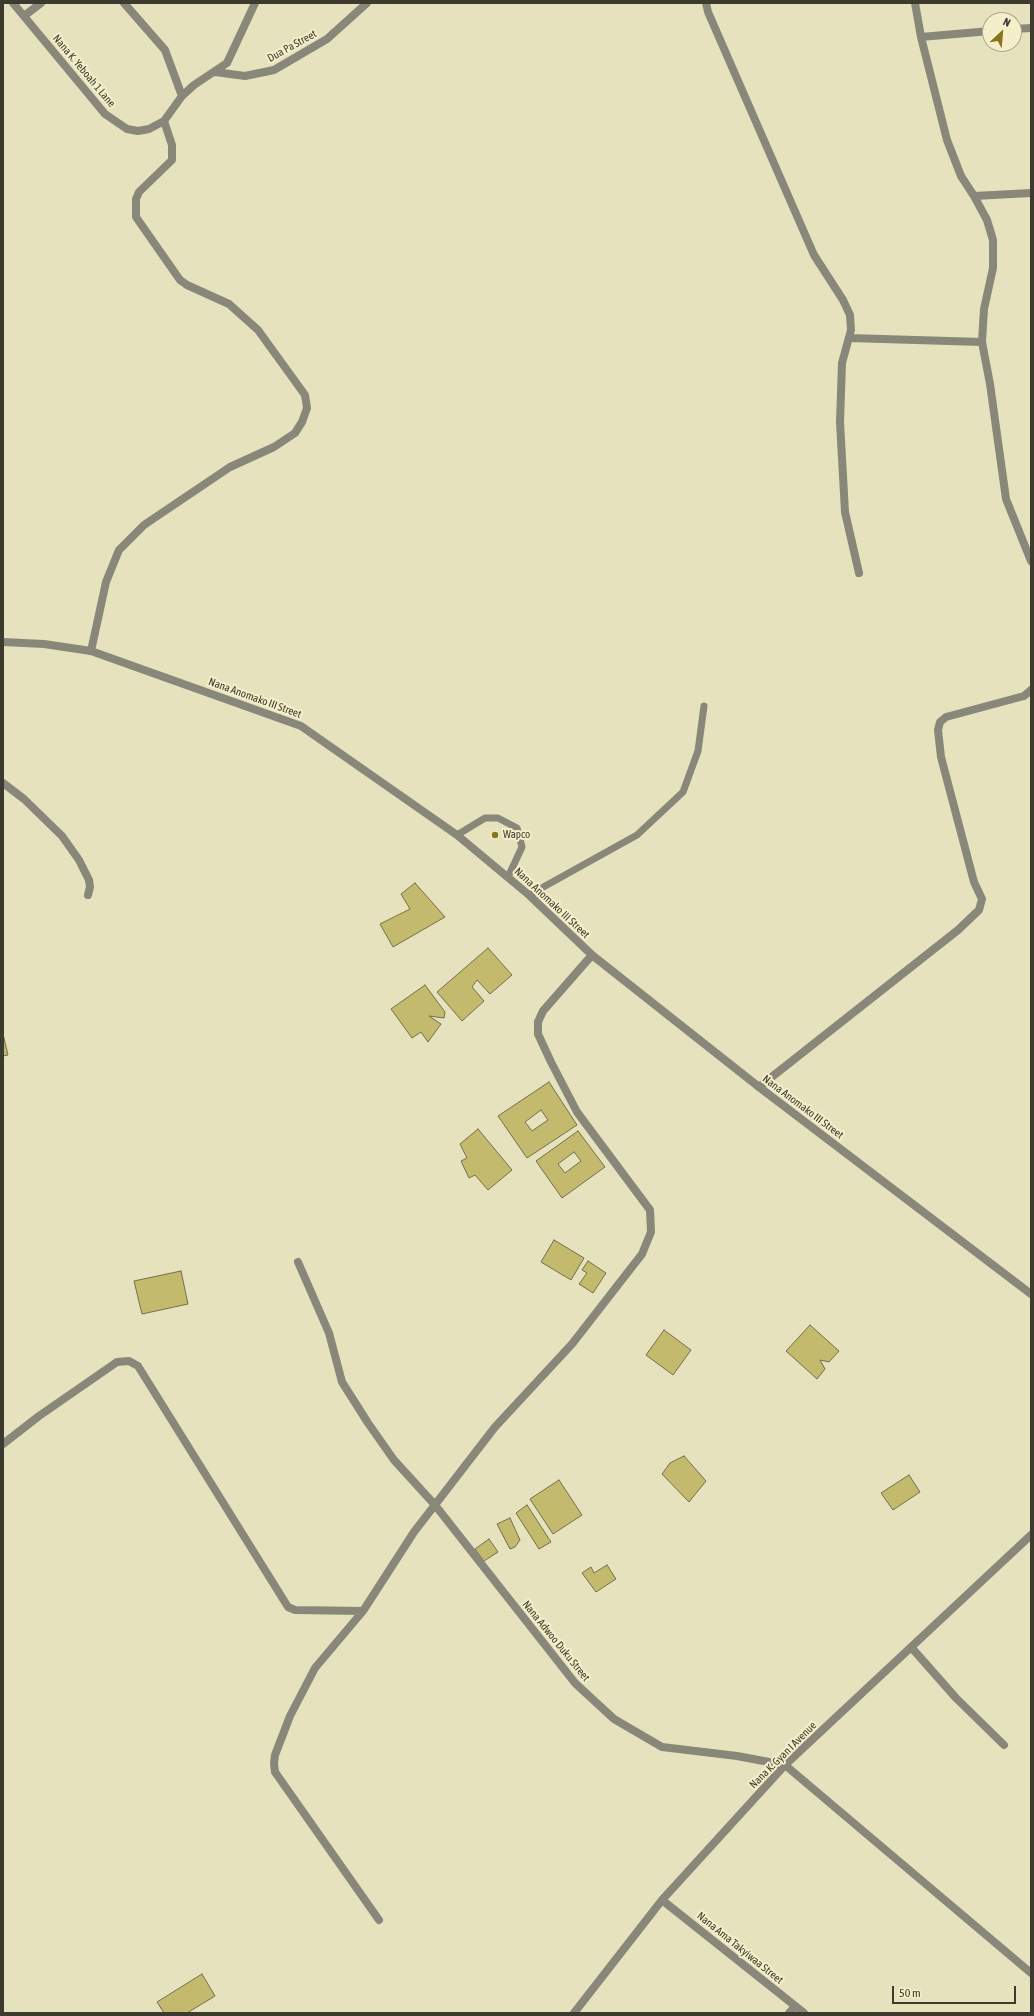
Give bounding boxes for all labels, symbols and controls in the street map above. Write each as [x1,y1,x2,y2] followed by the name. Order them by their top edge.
[982,12,1022,52] north arrow
[1001,15,1012,29] text: N
[265,27,319,65] street label: Dua Pa Street
[50,32,118,110] street label: Nana K. Yeboah 1 Lane
[207,675,303,721] street label: Nana Anomako III Street
[503,828,530,842] place label: Wapco
[490,830,500,840] marker: Wapco
[512,865,592,941] street label: Nana Anomako III Street
[760,1072,846,1142] street label: Nana Anomako III Street
[519,1598,593,1684] street label: Nana Adwoo Duku Street
[747,1719,819,1791] street label: Nana K. Gyan I Avenue
[694,1909,786,1987] street label: Nana Ama Takyiwaa Street
[894,1978,1018,2004] scale bar
[899,1986,921,2000] text: 50 m

